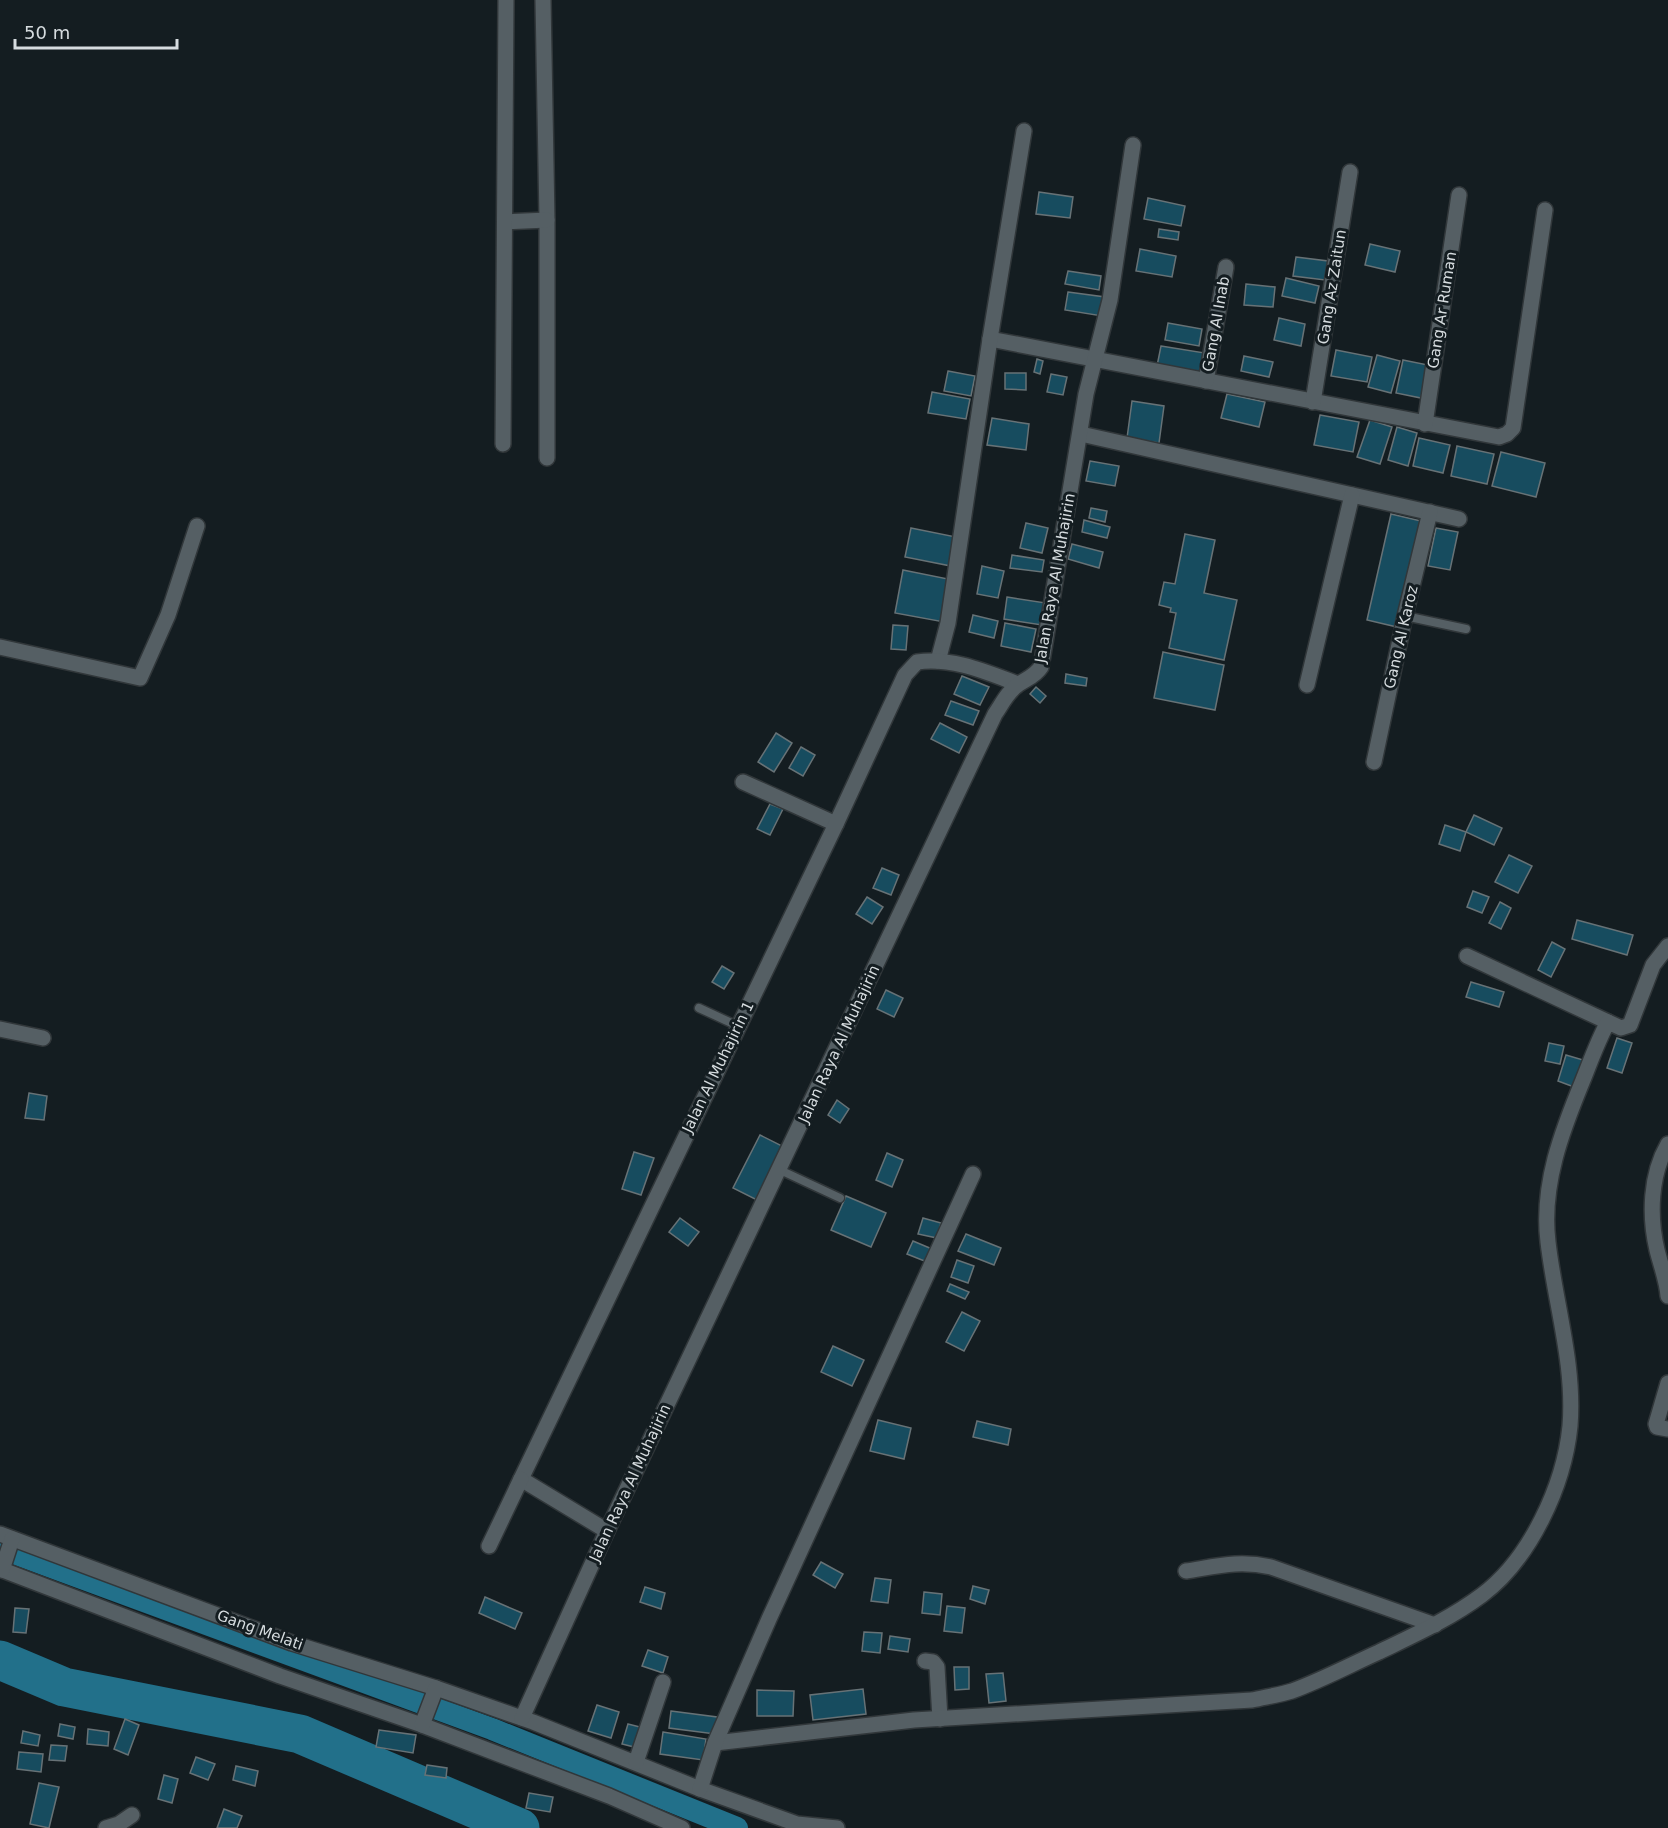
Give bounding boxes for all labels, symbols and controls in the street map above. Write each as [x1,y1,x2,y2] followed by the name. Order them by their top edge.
[15,12,177,50] scale bar
[24,22,70,43] text: 50 m
[1314,228,1350,346] street label: Gang Az Zaitun
[1424,250,1460,370] street label: Gang Ar Ruman
[1199,275,1233,373] street label: Gang AI Inab
[1031,492,1079,665] street label: Jalan Raya Al Muhajirin
[1380,583,1422,690] street label: Gang Al Karoz
[794,962,883,1127] street label: Jalan Raya Al Muhajirin
[678,998,758,1137] street label: Jalan Al Muhajirin 1
[585,1401,674,1566] street label: Jalan Raya Al Muhajirin
[215,1606,305,1654] street label: Gang Melati

